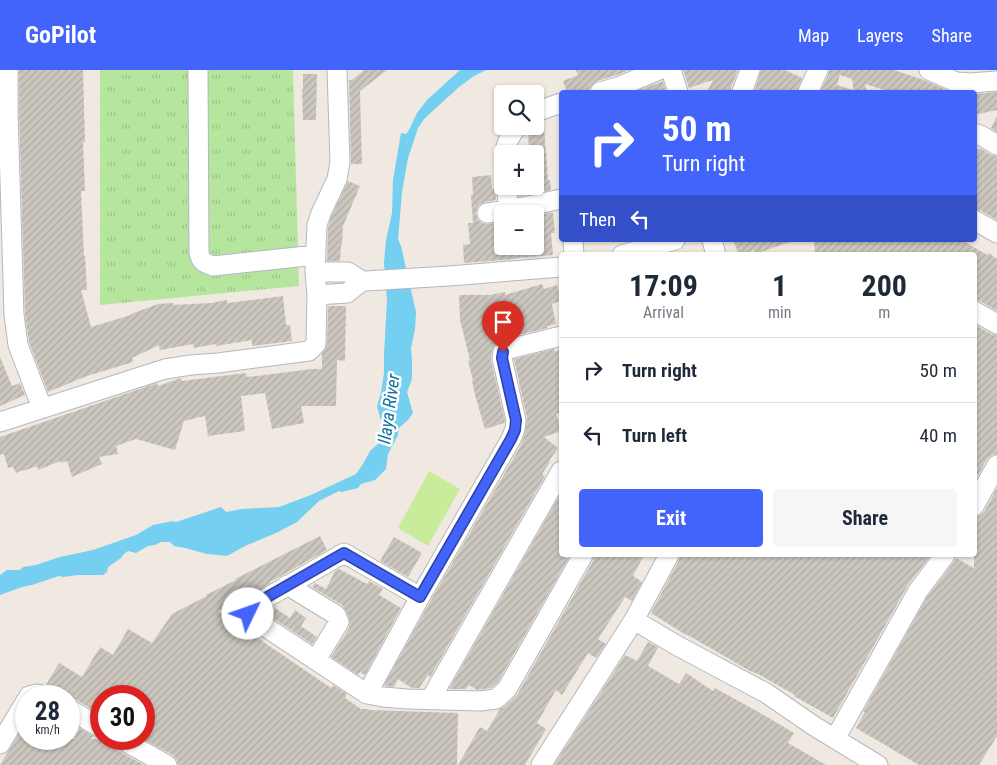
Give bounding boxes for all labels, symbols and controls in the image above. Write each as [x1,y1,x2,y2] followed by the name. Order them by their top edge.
[25,21,96,49] text: GoPilot
[798,25,829,46] text: Map
[857,25,904,46] text: Layers
[932,25,972,46] text: Share
[494,85,544,255] map controls
[494,85,544,135] button: search
[662,109,731,150] text: 50 m
[579,110,644,175] icon: right
[494,145,544,195] button: +
[662,151,745,176] text: Turn right
[494,205,544,255] button: −
[626,205,654,233] icon: left
[579,208,616,231] text: Then
[629,268,698,303] text: 17:09
[772,268,787,303] text: 1
[861,268,907,303] text: 200
[482,301,524,352] pin
[643,303,684,322] text: Arrival
[768,303,791,322] text: min
[878,303,890,322] text: m
[489,308,517,336] icon: arrive
[579,356,607,384] icon: right
[622,359,697,382] text: Turn right
[920,359,957,382] text: 50 m
[373,372,404,445] water label: Ilaya River
[579,421,607,449] icon: left
[622,424,687,447] text: Turn left
[920,424,957,447] text: 40 m
[579,489,763,547] button: Exit
[773,489,957,547] button: Share
[221,587,273,639] position arrow
[90,685,155,750] speed limit sign: 30
[35,697,60,726] text: 28
[35,723,60,737] text: km/h

